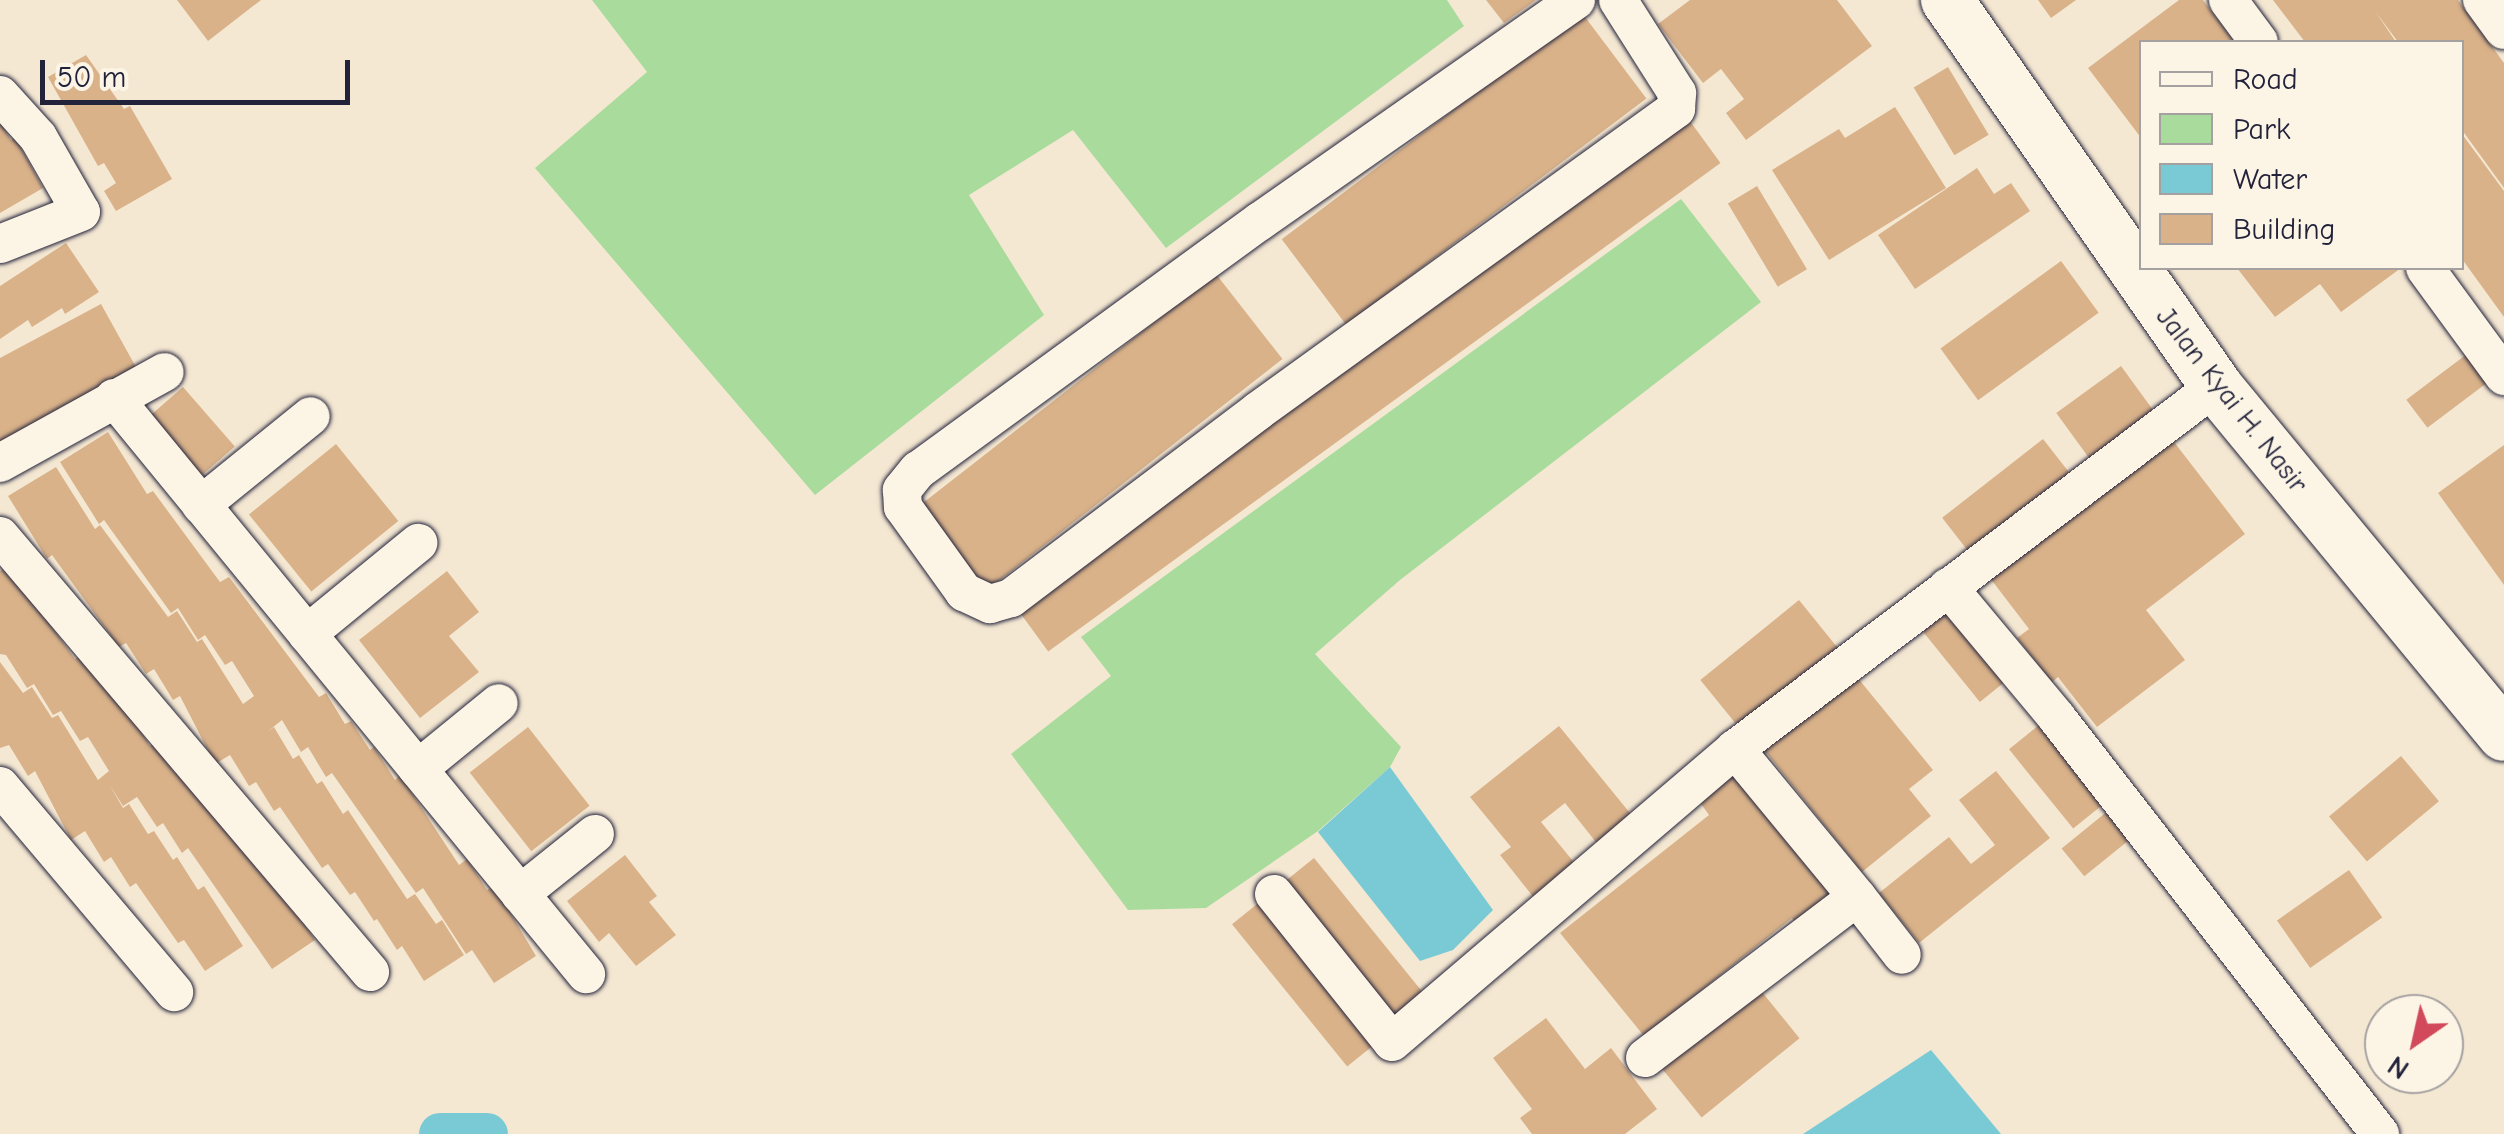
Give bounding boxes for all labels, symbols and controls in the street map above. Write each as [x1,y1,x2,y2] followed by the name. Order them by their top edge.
[45,40,355,102] scale bar
[2139,40,2464,270] legend
[57,60,126,95] text: 50 m
[2233,62,2298,97] text: Road
[2233,112,2290,147] text: Park
[2233,162,2307,197] text: Water
[2233,212,2336,247] text: Building
[2149,300,2315,500] street label: Jalan Kyai H. Nasir
[2364,994,2464,1094] north arrow
[2382,1049,2415,1086] text: N

